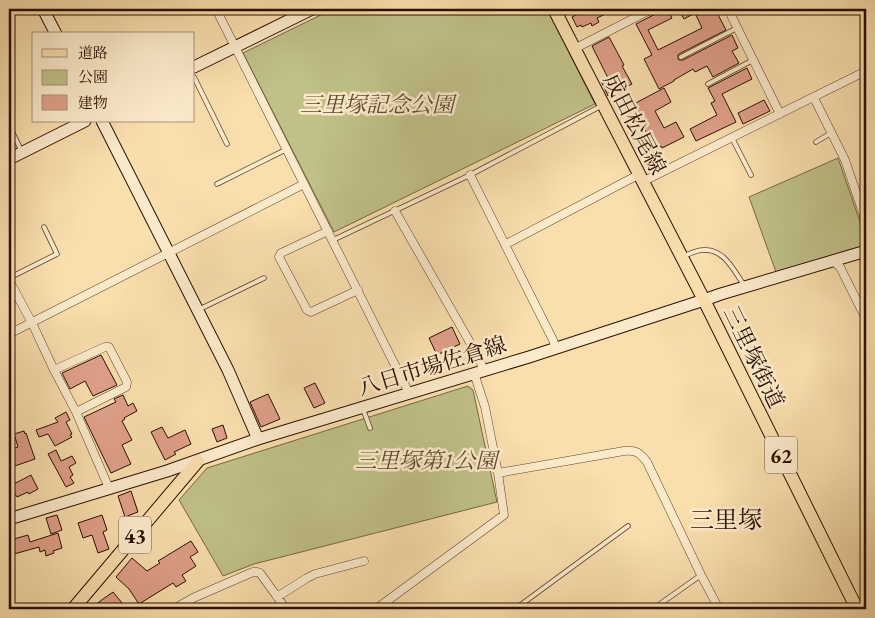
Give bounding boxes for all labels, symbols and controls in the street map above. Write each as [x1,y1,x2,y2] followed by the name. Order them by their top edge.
[32,32,195,122] legend
[78,43,108,62] text: 道路
[78,67,108,86] text: 公園
[597,68,673,180] street label: 成田松尾線
[300,90,457,119] park label: 三里塚記念公園
[78,93,108,112] text: 建物
[717,301,791,413] street label: 三里塚街道
[354,330,510,402] street label: 八日市場佐倉線
[765,436,797,474] road number: 62
[355,446,500,475] park label: 三里塚第1公園
[690,504,762,535] district label: 三里塚
[119,516,151,554] road number: 43

